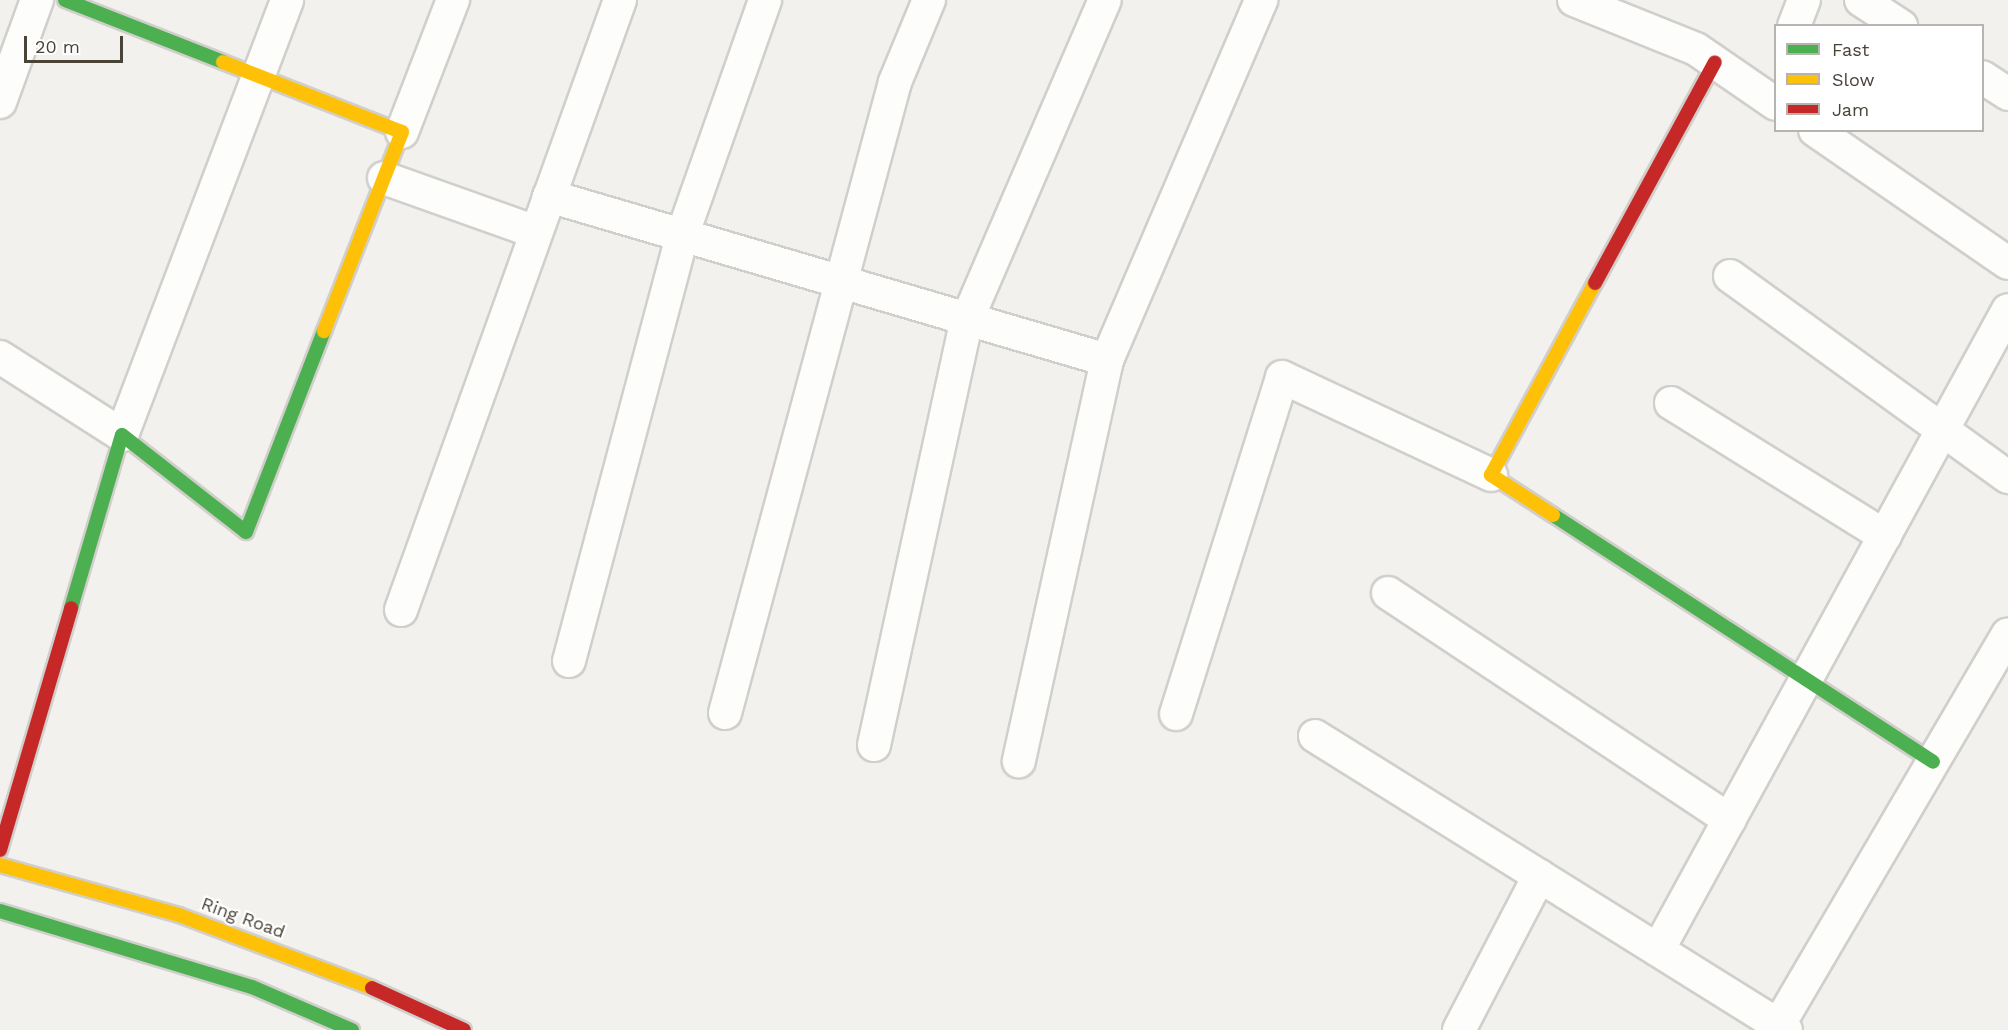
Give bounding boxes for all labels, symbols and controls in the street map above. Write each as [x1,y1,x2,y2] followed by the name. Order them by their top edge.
[27,24,126,62] scale bar
[1774,24,1984,132] legend
[35,36,80,57] text: 20 m
[1832,39,1869,60] text: Fast
[1832,69,1875,90] text: Slow
[1832,99,1869,120] text: Jam
[198,893,288,943] street label: Ring Road

